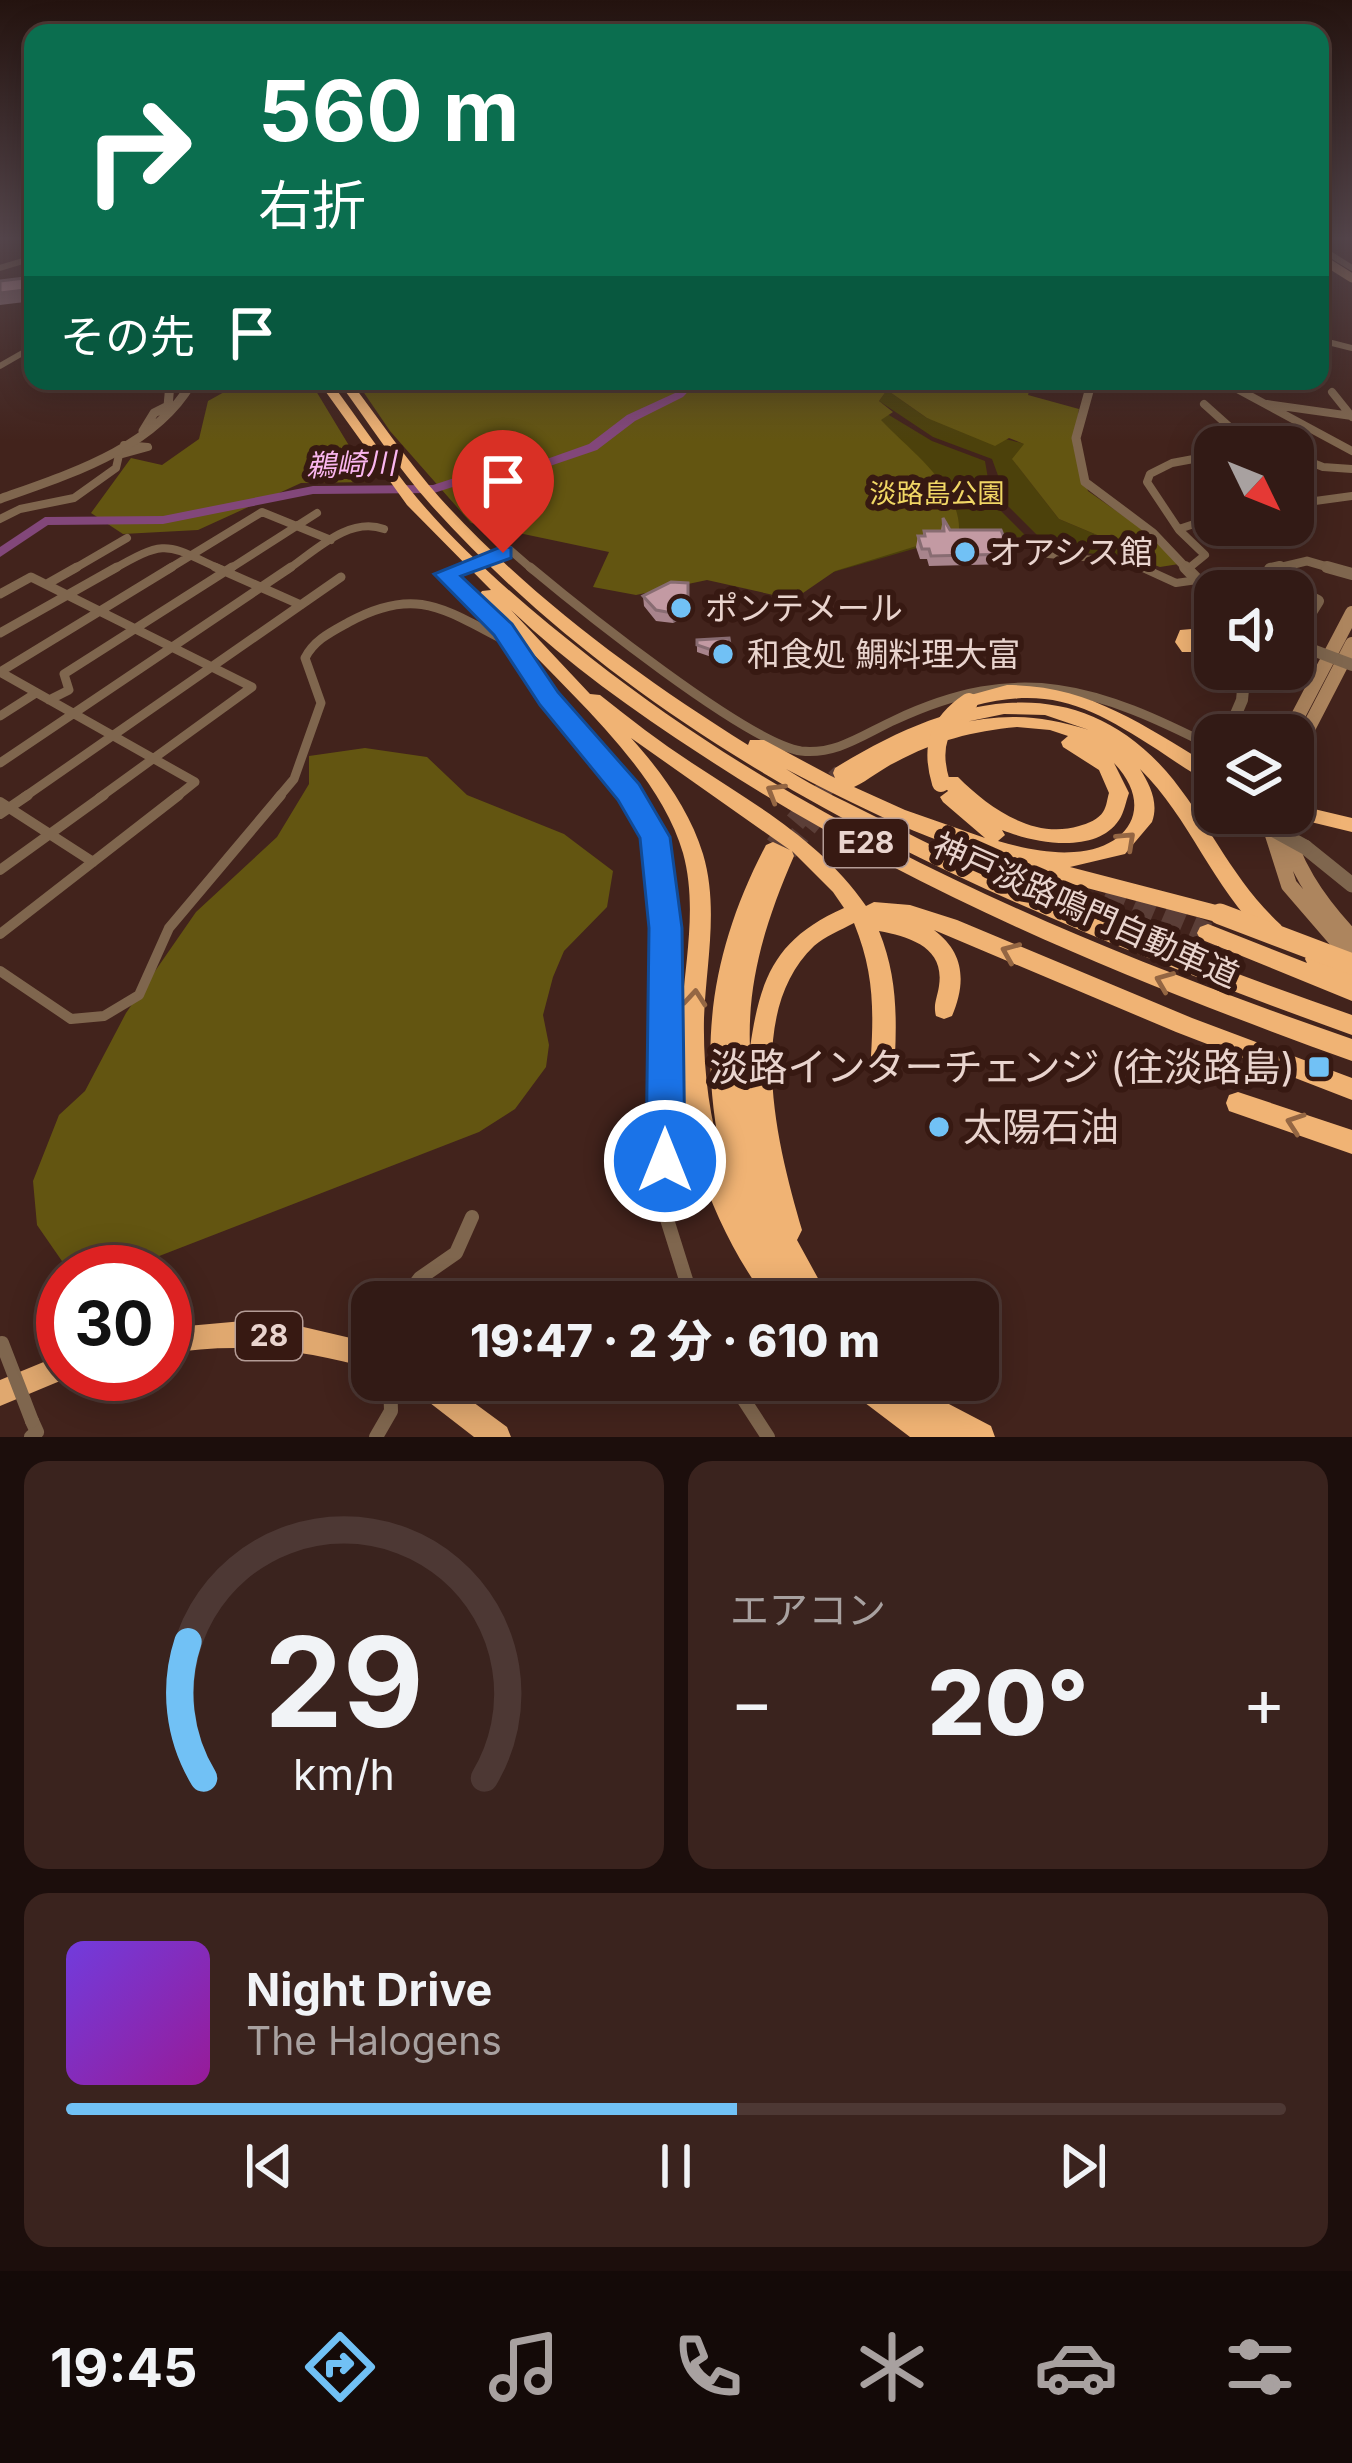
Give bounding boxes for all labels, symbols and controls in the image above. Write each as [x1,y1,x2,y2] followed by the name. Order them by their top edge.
[258,60,519,161] text: 560 m
[60,72,216,228] icon: right
[258,173,366,238] text: 右折
[219,300,285,366] icon: arrive
[60,309,195,364] text: その先
[1194,426,1314,546] north arrow
[1194,426,1314,834] map controls
[452,430,554,553] pin
[305,444,400,484] water label: 鵜崎川
[470,448,536,514] icon: arrive
[870,477,1005,510] park label: 淡路島公園
[989,532,1153,572] place label: オアシス館
[952,539,978,565] marker: オアシス館
[1194,570,1314,690] button: sound
[705,588,903,628] place label: ポンテメール
[668,595,694,621] marker: ポンテメール
[747,634,1020,674] place label: 和食処 鯛料理大富
[710,641,736,667] marker: 和食処 鯛料理大富
[1194,714,1314,834] button: layers
[766,784,788,807] one-way arrow
[824,819,908,867] road number: E28
[927,825,1245,995] street label: 神戸淡路鳴門自動車道
[1113,832,1135,854] one-way arrow
[1000,942,1022,966] one-way arrow
[1154,970,1175,995] one-way arrow
[682,988,707,1007] one-way arrow
[710,1043,1295,1090] place label: 淡路インターチェンジ (往淡路島)
[1306,1054,1332,1080] marker: 淡路インターチェンジ (往淡路島)
[602,1098,728,1224] position arrow
[963,1103,1119,1150] place label: 太陽石油
[1285,1112,1306,1137] one-way arrow
[926,1114,952,1140] marker: 太陽石油
[36,1245,192,1401] speed limit sign: 30
[236,1312,302,1360] road number: 28
[470,1313,880,1368] text: 19:47 · 2 分 · 610 m
[730,1586,886,1633] text: エアコン
[264,1606,424,1757] text: 29
[927,1648,1089,1757] text: 20°
[730,1662,774,1742] text: −
[1242,1662,1286,1742] text: +
[293,1748,395,1800] text: km/h
[246,1962,492,2017] text: Night Drive
[246,2017,502,2064] text: The Halogens
[236,2133,302,2199] icon: previous
[643,2133,709,2199] icon: pause
[1050,2133,1116,2199] icon: next
[298,2325,382,2409] icon: directions
[482,2325,566,2409] icon: music
[666,2325,750,2409] icon: phone
[850,2325,934,2409] icon: climate
[1034,2325,1118,2409] icon: car
[1218,2325,1302,2409] icon: filters
[50,2335,197,2400] text: 19:45

